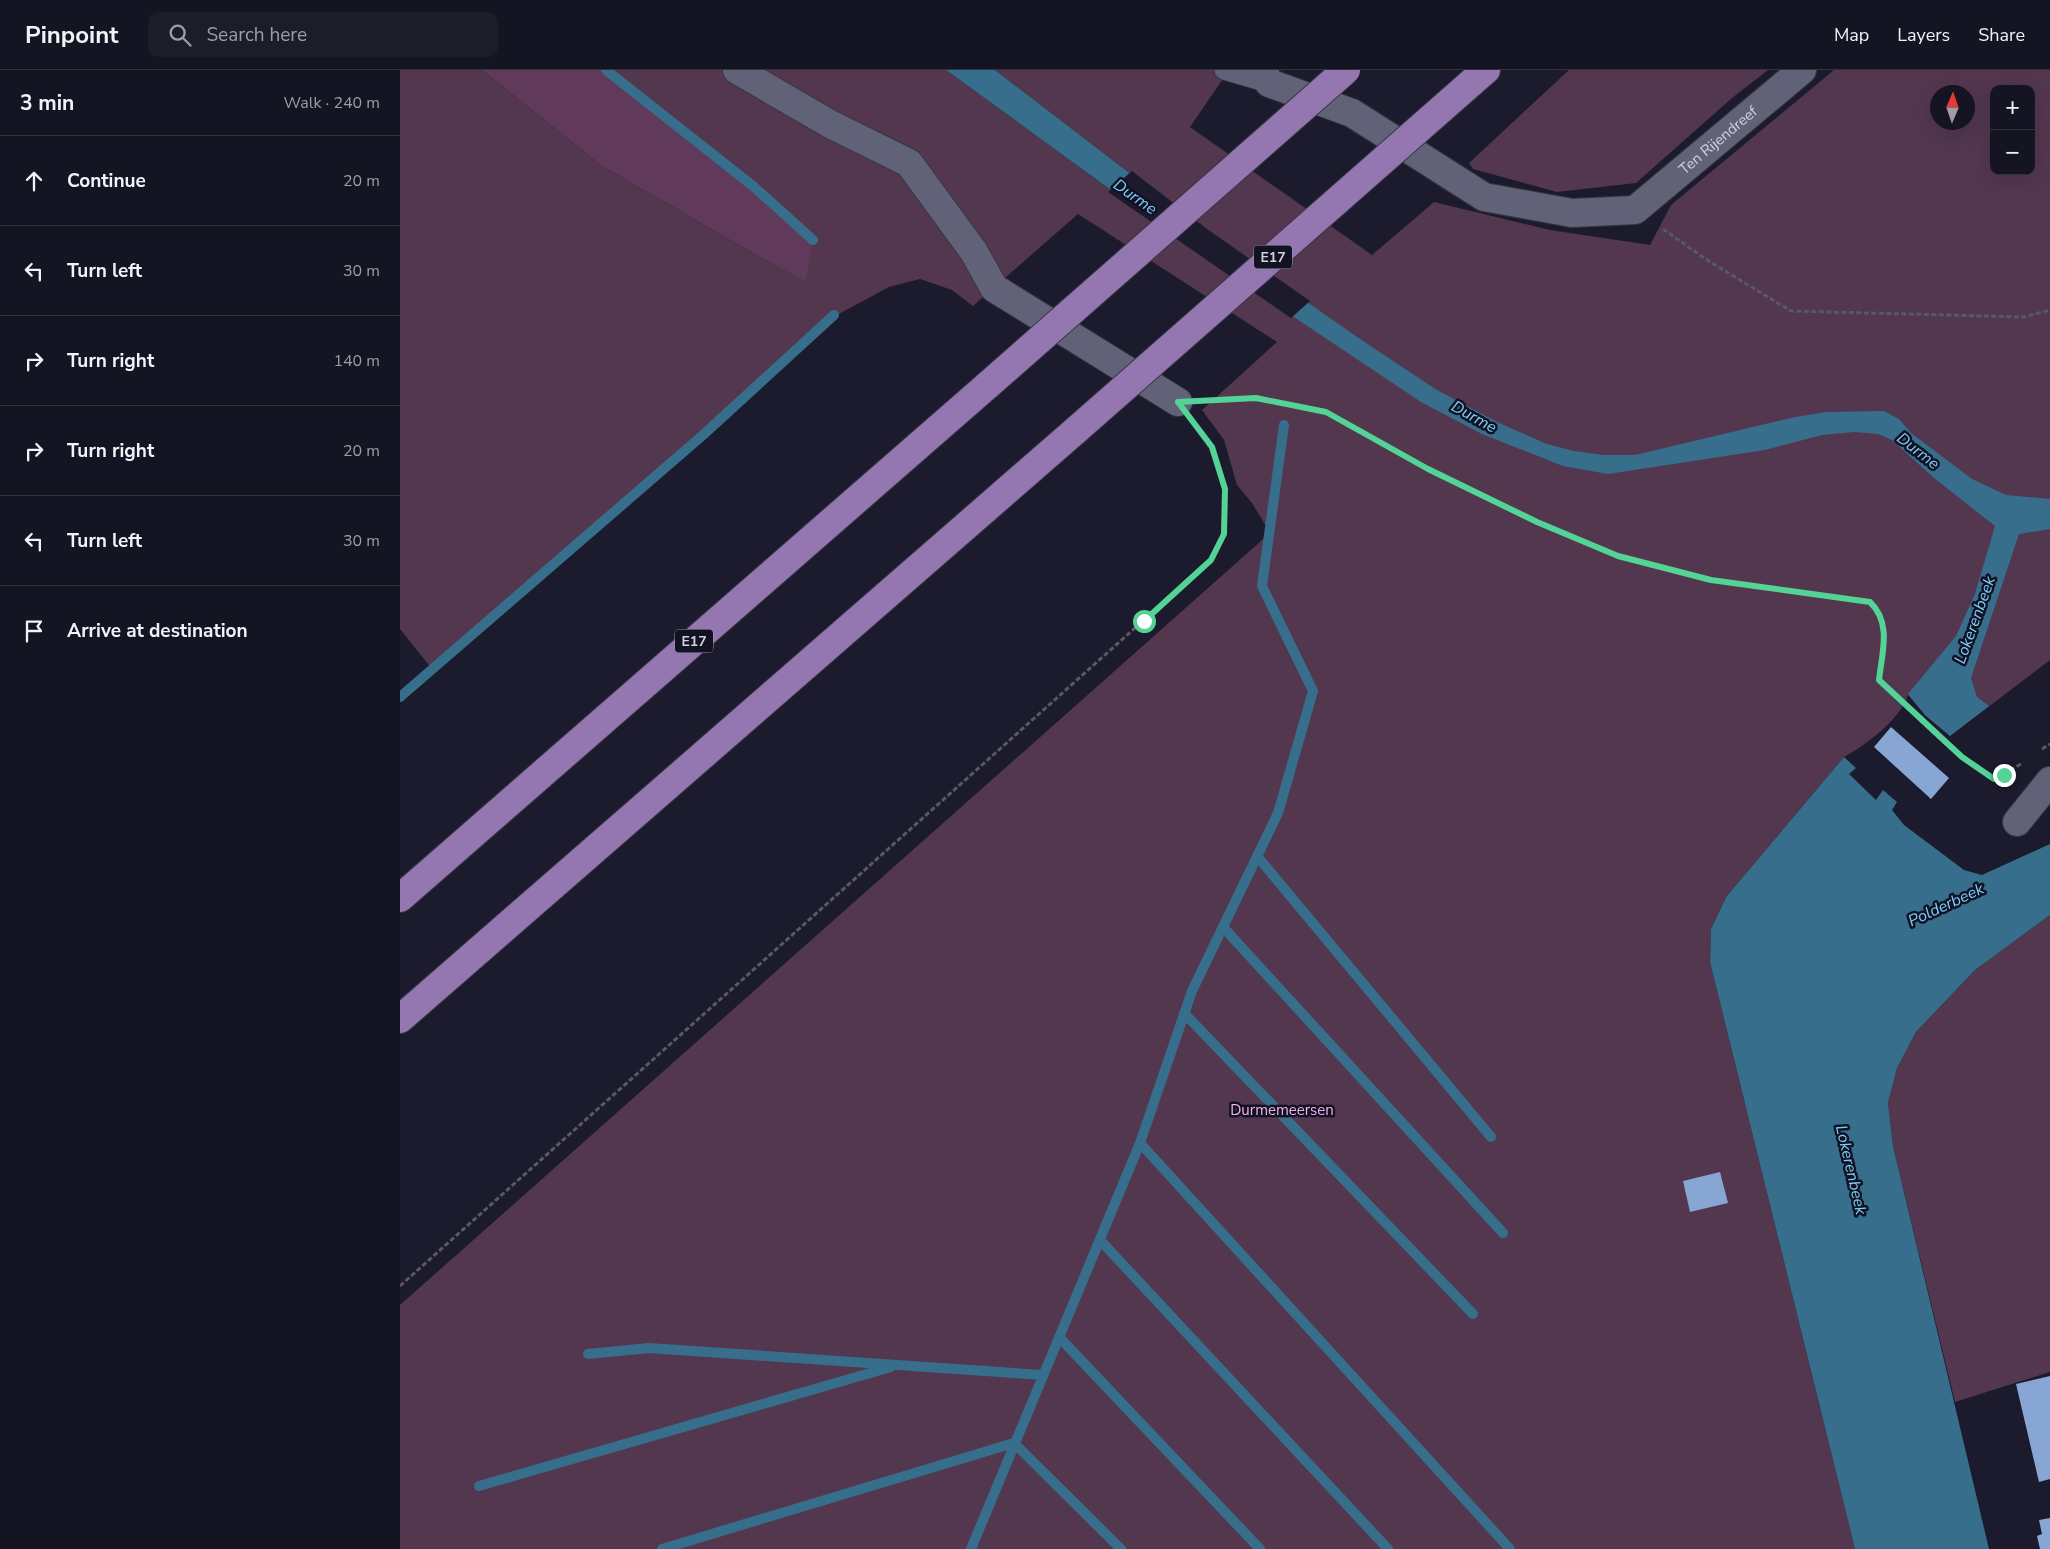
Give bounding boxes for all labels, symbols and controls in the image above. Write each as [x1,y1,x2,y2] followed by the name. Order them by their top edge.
[148,12,498,57] search box
[25,19,118,51] text: Pinpoint
[166,21,194,49] icon: search
[206,22,307,48] text: Search here
[1834,23,1869,47] text: Map
[1897,23,1950,47] text: Layers
[1978,23,2025,47] text: Share
[1930,85,1975,130] north arrow
[1990,85,2035,175] map controls
[1990,85,2035,130] button: +
[20,89,74,117] text: 3 min
[284,92,380,114] text: Walk · 240 m
[1675,101,1762,179] street label: Ten Rijendreef
[1990,130,2035,175] button: −
[20,167,48,195] icon: ahead
[67,168,146,194] text: Continue
[343,170,380,192] text: 20 m
[1109,174,1162,220] water label: Durme
[1254,246,1292,268] road number: E17
[20,257,48,285] icon: left
[67,258,142,284] text: Turn left
[343,260,380,282] text: 30 m
[20,347,48,375] icon: right
[67,348,154,374] text: Turn right
[333,350,380,372] text: 140 m
[1447,396,1501,439] water label: Durme
[1892,427,1944,475] water label: Durme
[20,437,48,465] icon: right
[67,438,154,464] text: Turn right
[343,440,380,462] text: 20 m
[20,527,48,555] icon: left
[67,528,142,554] text: Turn left
[343,530,380,552] text: 30 m
[1949,572,2001,667] water label: Lokerenbeek
[1133,610,1156,633] route start
[20,617,48,645] icon: arrive
[67,618,248,644] text: Arrive at destination
[675,630,713,652] road number: E17
[1993,764,2016,787] route end
[1905,877,1988,932] water label: Polderbeek
[1230,1100,1334,1120] park label: Durmemeersen
[1830,1123,1872,1218] water label: Lokerenbeek

